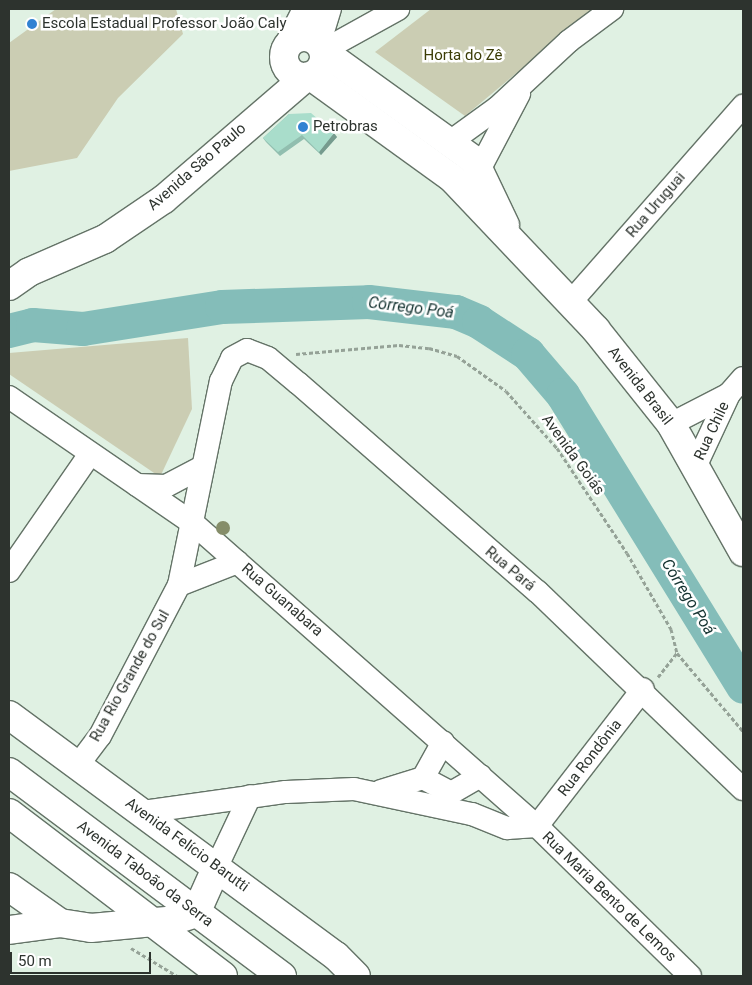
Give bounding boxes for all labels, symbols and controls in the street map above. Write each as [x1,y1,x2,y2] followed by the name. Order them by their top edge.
[42,15,287,33] place label: Escola Estadual Professor João Caly
[26,18,38,30] marker: Escola Estadual Professor João Caly
[423,47,503,65] park label: Horta do Zê
[313,118,378,136] place label: Petrobras
[144,119,250,215] street label: Avenida São Paulo
[297,121,309,133] marker: Petrobras
[623,169,689,241] street label: Rua Uruguai
[367,293,455,323] water label: Córrego Poá
[604,343,676,429] street label: Avenida Brasil
[691,399,733,463] street label: Rua Chile
[538,411,608,499] street label: Avenida Goiás
[481,543,539,595] street label: Rua Pará
[657,555,719,639] water label: Córrego Poá
[238,560,326,640] street label: Rua Guanabara
[86,607,174,745] street label: Rua Rio Grande do Sul
[554,716,626,800] street label: Rua Rondônia
[122,794,252,896] street label: Avenida Felício Barutti
[73,817,217,931] street label: Avenida Taboão da Serra
[538,828,680,966] street label: Rua Maria Bento de Lemos
[12,942,154,974] scale bar
[18,952,52,970] text: 50 m

